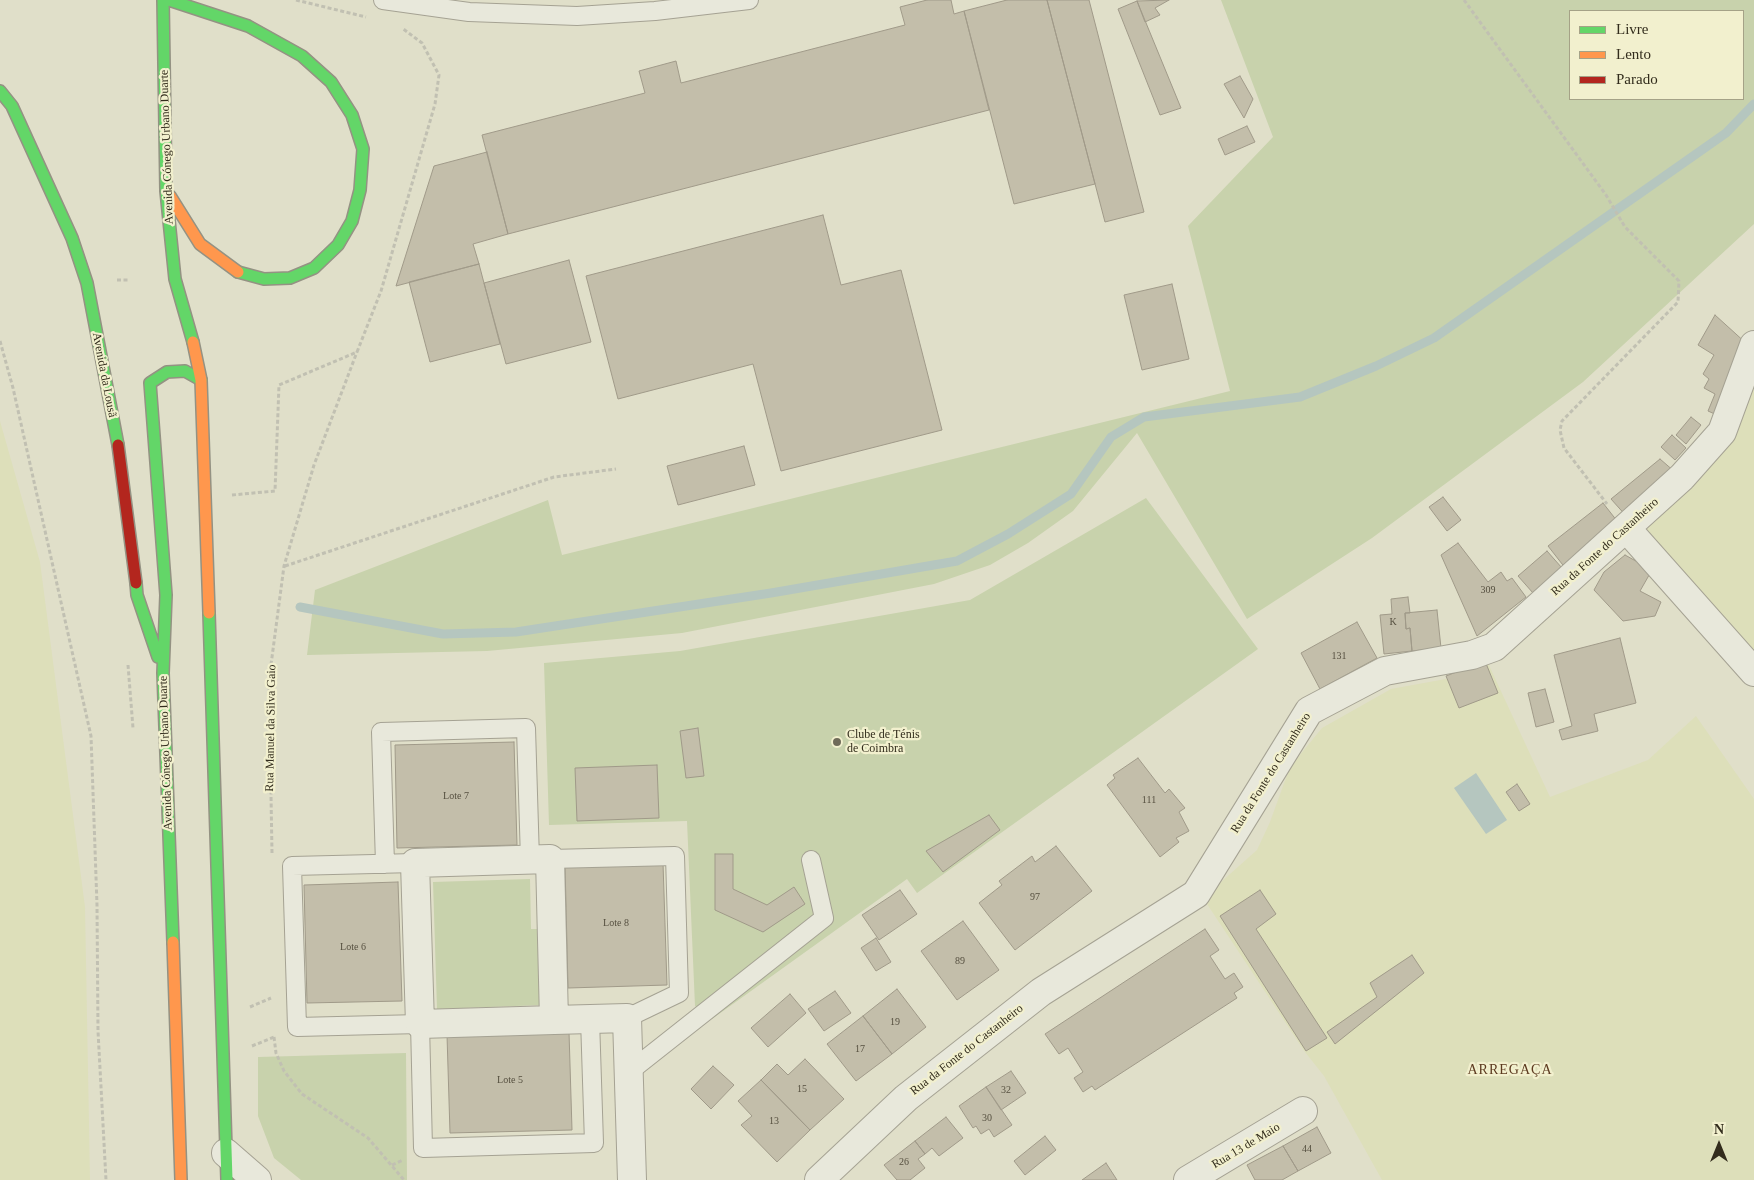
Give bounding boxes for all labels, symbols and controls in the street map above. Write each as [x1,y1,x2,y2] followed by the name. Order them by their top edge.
[1569,10,1744,100] legend
[1616,21,1648,37] text: Livre
[1616,46,1651,62] text: Lento
[157,69,177,225] street label: Avenida Cónego Urbano Duarte
[1616,71,1658,87] text: Parado
[89,331,119,419] street label: Avenida da Lousã
[1548,495,1662,599] street label: Rua da Fonte do Castanheiro
[1480,584,1496,596] house number: 309
[1389,616,1397,628] house number: K
[1332,650,1346,662] house number: 131
[263,664,279,792] street label: Rua Manuel da Silva Gaio
[156,675,176,831] street label: Avenida Cónego Urbano Duarte
[1228,710,1314,836] street label: Rua da Fonte do Castanheiro
[847,728,920,756] place label: Clube de Ténis de Coimbra
[831,736,843,748] marker: Clube de Ténis de Coimbra
[443,790,469,802] house number: Lote 7
[1142,794,1156,806] house number: 111
[1030,891,1040,903] house number: 97
[603,917,629,929] house number: Lote 8
[340,941,366,953] house number: Lote 6
[955,955,965,967] house number: 89
[908,1001,1026,1099] street label: Rua da Fonte do Castanheiro
[890,1016,900,1028] house number: 19
[855,1043,865,1055] house number: 17
[1466,1062,1554,1078] district label: ARREGAÇA
[497,1074,523,1086] house number: Lote 5
[797,1083,807,1095] house number: 15
[1001,1084,1011,1096] house number: 32
[982,1112,992,1124] house number: 30
[769,1115,779,1127] house number: 13
[1209,1120,1283,1172] street label: Rua 13 de Maio
[1694,1120,1744,1170] north arrow
[1714,1122,1724,1137] text: N
[1302,1143,1312,1155] house number: 44
[899,1156,909,1168] house number: 26

